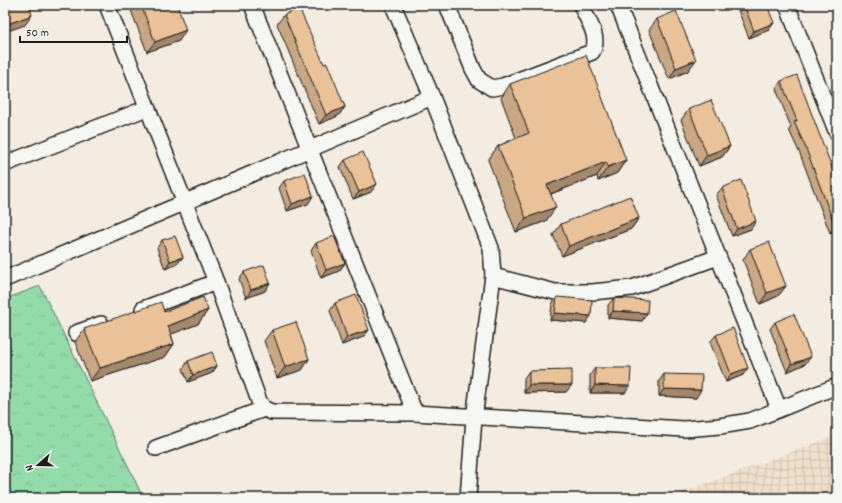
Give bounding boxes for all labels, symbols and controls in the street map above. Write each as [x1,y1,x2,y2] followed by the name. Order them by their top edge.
[20,18,127,44] scale bar
[26,25,49,42] text: 50 m
[18,445,58,485] north arrow
[22,462,39,473] text: N

